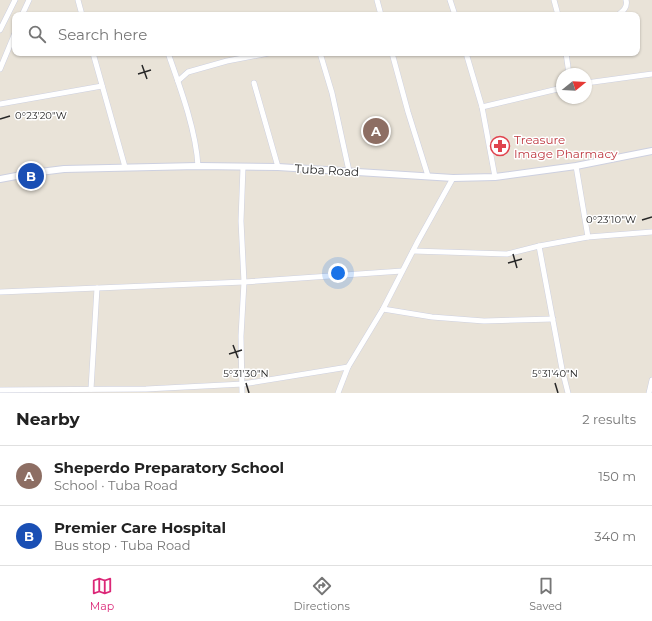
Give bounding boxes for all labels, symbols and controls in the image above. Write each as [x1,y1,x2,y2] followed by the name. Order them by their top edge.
[12,12,640,56] search box
[26,23,48,45] icon: search
[58,25,147,44] text: Search here
[556,68,592,104] north arrow
[15,109,67,122] text: 0°23'20"W
[363,116,389,146] pin: A
[514,132,618,161] place label: Treasure Image Pharmacy
[489,135,511,157] pharmacy icon: Treasure Image Pharmacy
[18,161,44,191] pin: B
[294,161,360,179] street label: Tuba Road
[586,213,636,226] text: 0°23'10"W
[328,263,348,283] your location
[223,367,269,380] text: 5°31'30"N
[532,367,578,380] text: 5°31'40"N
[16,409,80,429] text: Nearby
[582,411,636,427] text: 2 results
[54,458,284,477] text: Sheperdo Preparatory School
[24,468,34,484] text: A
[598,468,636,484] text: 150 m
[54,477,178,493] text: School · Tuba Road
[54,518,226,537] text: Premier Care Hospital
[24,528,34,544] text: B
[594,528,636,544] text: 340 m
[54,537,191,553] text: Bus stop · Tuba Road
[90,575,114,613] tab: Map
[294,575,350,613] tab: Directions
[529,575,562,613] tab: Saved

